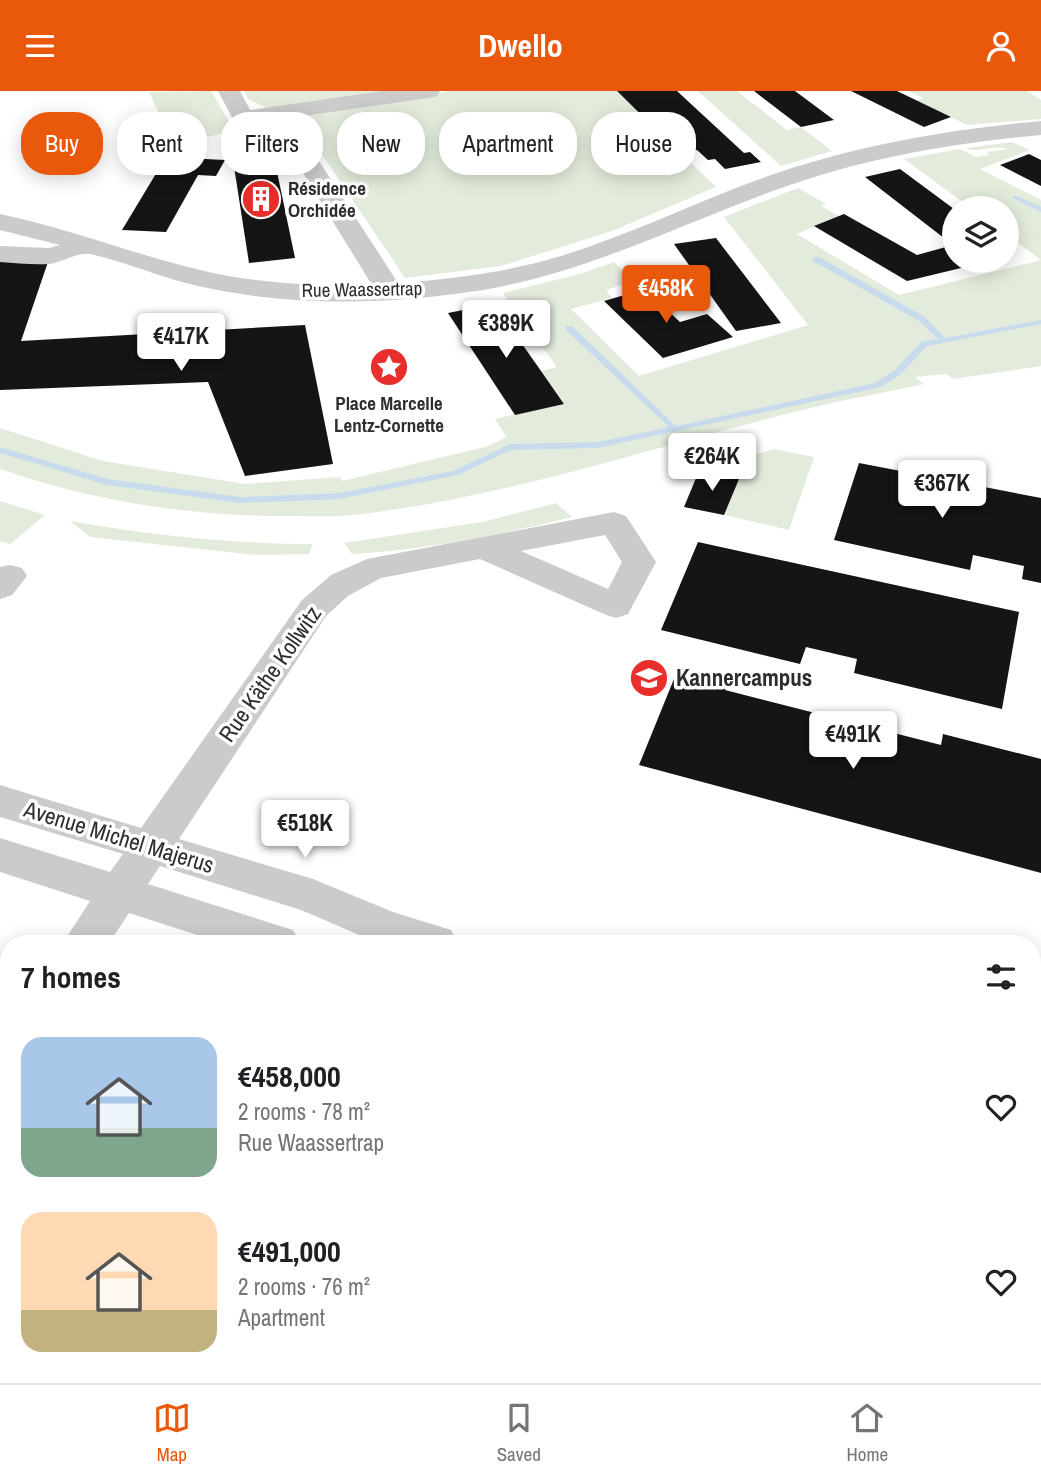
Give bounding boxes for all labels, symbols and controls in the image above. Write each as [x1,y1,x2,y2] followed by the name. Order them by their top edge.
[478,24,563,67] text: Dwello
[21,27,59,65] icon: menu
[982,27,1020,65] icon: person
[21,112,103,175] chip: Buy
[117,112,207,175] chip: Rent
[221,112,323,175] chip: Filters
[337,112,425,175] chip: New
[439,112,577,175] chip: Apartment
[591,112,696,175] chip: House
[288,175,366,223] place label: Résidence Orchidée
[240,178,282,220] building icon: Résidence Orchidée
[942,196,1019,273] map controls
[942,196,1019,273] button: layers
[617,265,715,325] pin: €458K
[638,272,694,303] text: €458K
[301,275,423,303] street label: Rue Waassertrap
[457,301,555,360] pin: €389K
[478,307,534,338] text: €389K
[132,313,230,373] pin: €417K
[153,320,209,351] text: €417K
[368,346,410,388] place icon: Place Marcelle Lentz-Cornette
[334,390,444,438] place label: Place Marcelle Lentz-Cornette
[663,433,761,493] pin: €264K
[684,440,740,471] text: €264K
[893,461,991,520] pin: €367K
[914,467,970,498] text: €367K
[211,600,328,748] street label: Rue Käthe Kollwitz
[628,657,670,699] school or university icon: Kannercampus
[676,662,812,693] place label: Kannercampus
[804,711,902,771] pin: €491K
[825,718,881,749] text: €491K
[20,793,218,880] street label: Avenue Michel Majerus
[256,801,354,860] pin: €518K
[277,807,333,838] text: €518K
[21,957,121,997] text: 7 homes
[982,958,1020,996] icon: filters
[238,1056,341,1096] text: €458,000
[77,1065,161,1149] icon: home
[982,1088,1020,1126] icon: heart
[238,1096,370,1127] text: 2 rooms · 78 m²
[238,1127,384,1158] text: Rue Waassertrap
[238,1231,341,1271] text: €491,000
[77,1240,161,1324] icon: home
[982,1263,1020,1301] icon: heart
[238,1271,370,1302] text: 2 rooms · 76 m²
[238,1302,325,1333] text: Apartment
[153,1399,191,1467] tab: Map
[497,1399,541,1467] tab: Saved
[847,1399,888,1467] tab: Home

